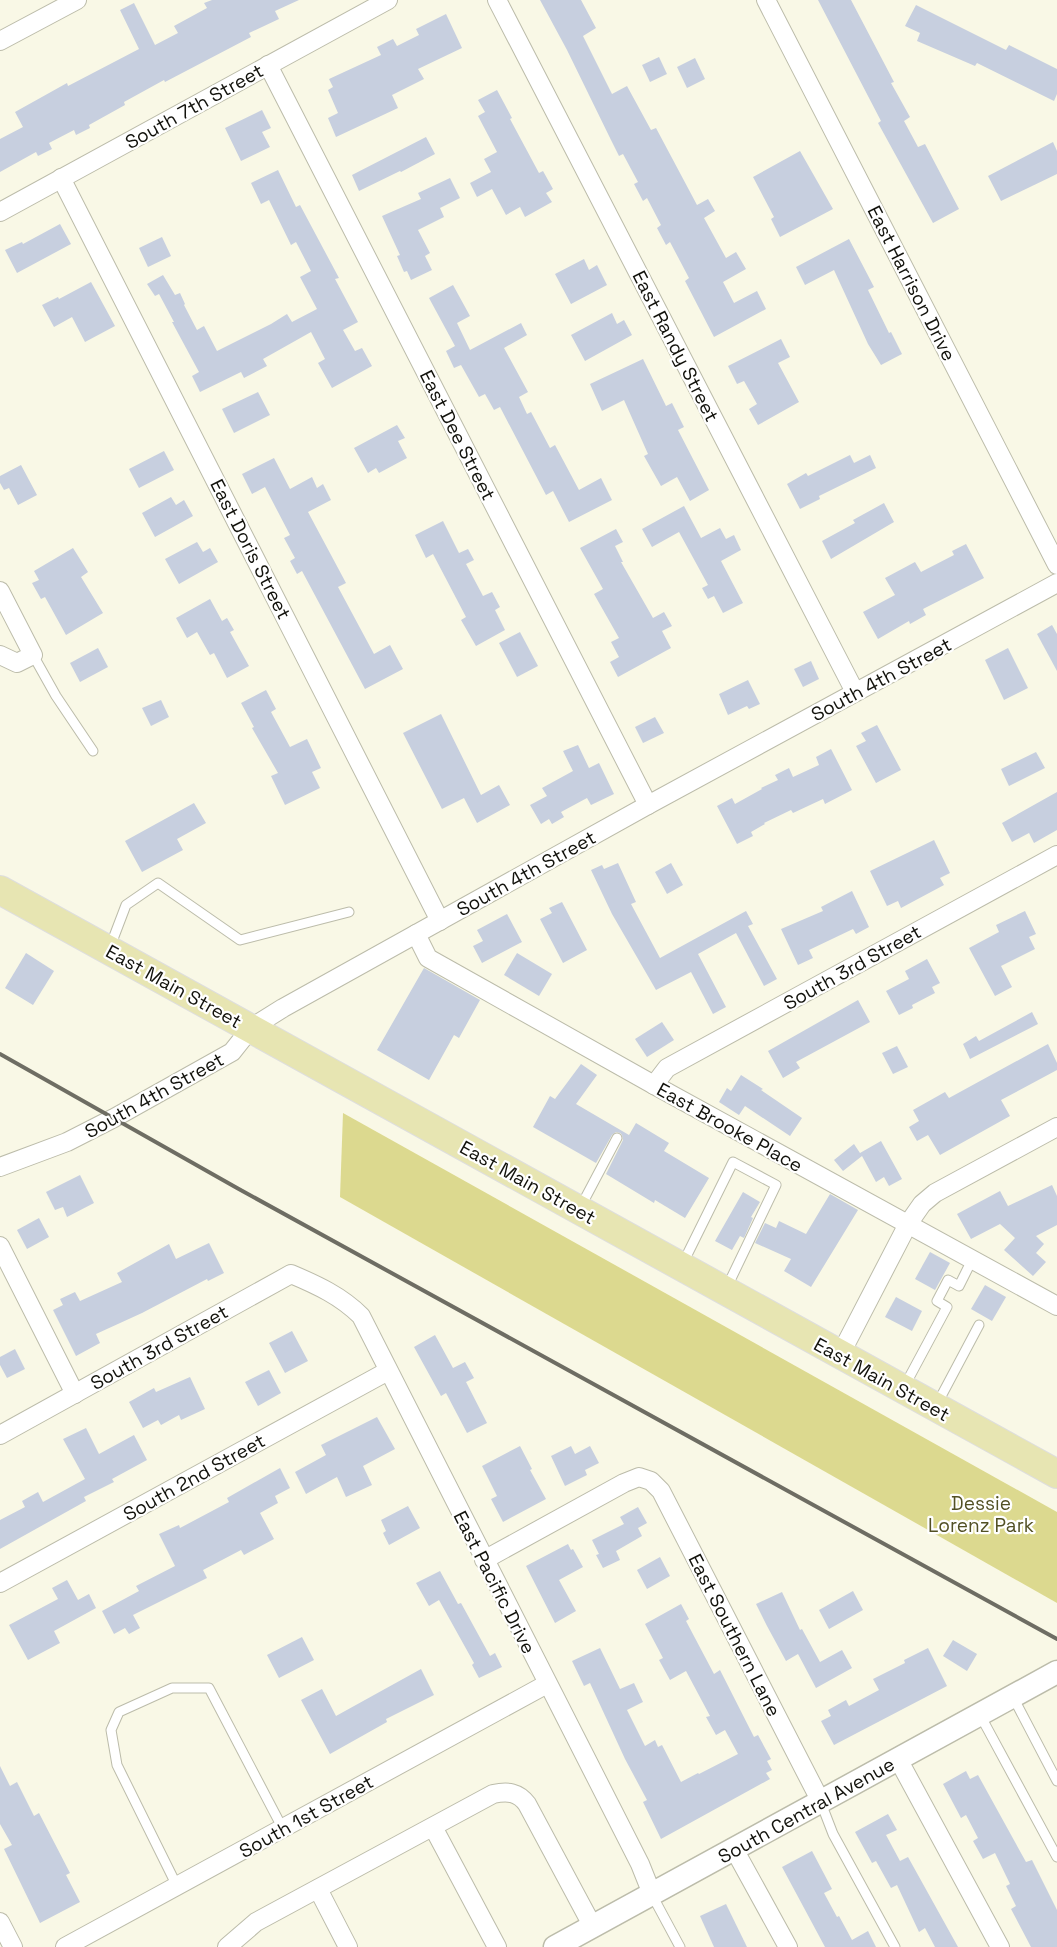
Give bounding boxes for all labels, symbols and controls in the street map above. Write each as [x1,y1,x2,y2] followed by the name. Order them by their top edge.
[121,58,268,155] street label: South 7th Street
[862,201,962,365] street label: East Harrison Drive
[627,266,724,426] street label: East Randy Street
[414,366,501,505] street label: East Dee Street
[204,475,297,624] street label: East Doris Street
[807,632,956,727] street label: South 4th Street
[452,825,600,922] street label: South 4th Street
[779,919,926,1016] street label: South 3rd Street
[101,939,246,1034] street label: East Main Street
[80,1047,228,1144] street label: South 4th Street
[652,1077,807,1178] street label: East Brooke Place
[455,1135,600,1230] street label: East Main Street
[86,1299,233,1396] street label: South 3rd Street
[809,1332,954,1427] street label: East Main Street
[119,1428,270,1527] street label: South 2nd Street
[928,1491,1034,1538] park label: Dessie Lorenz Park
[448,1507,541,1658] street label: East Pacific Drive
[683,1550,786,1721] street label: East Southern Lane
[714,1752,899,1869] street label: South Central Avenue
[235,1769,378,1864] street label: South 1st Street

